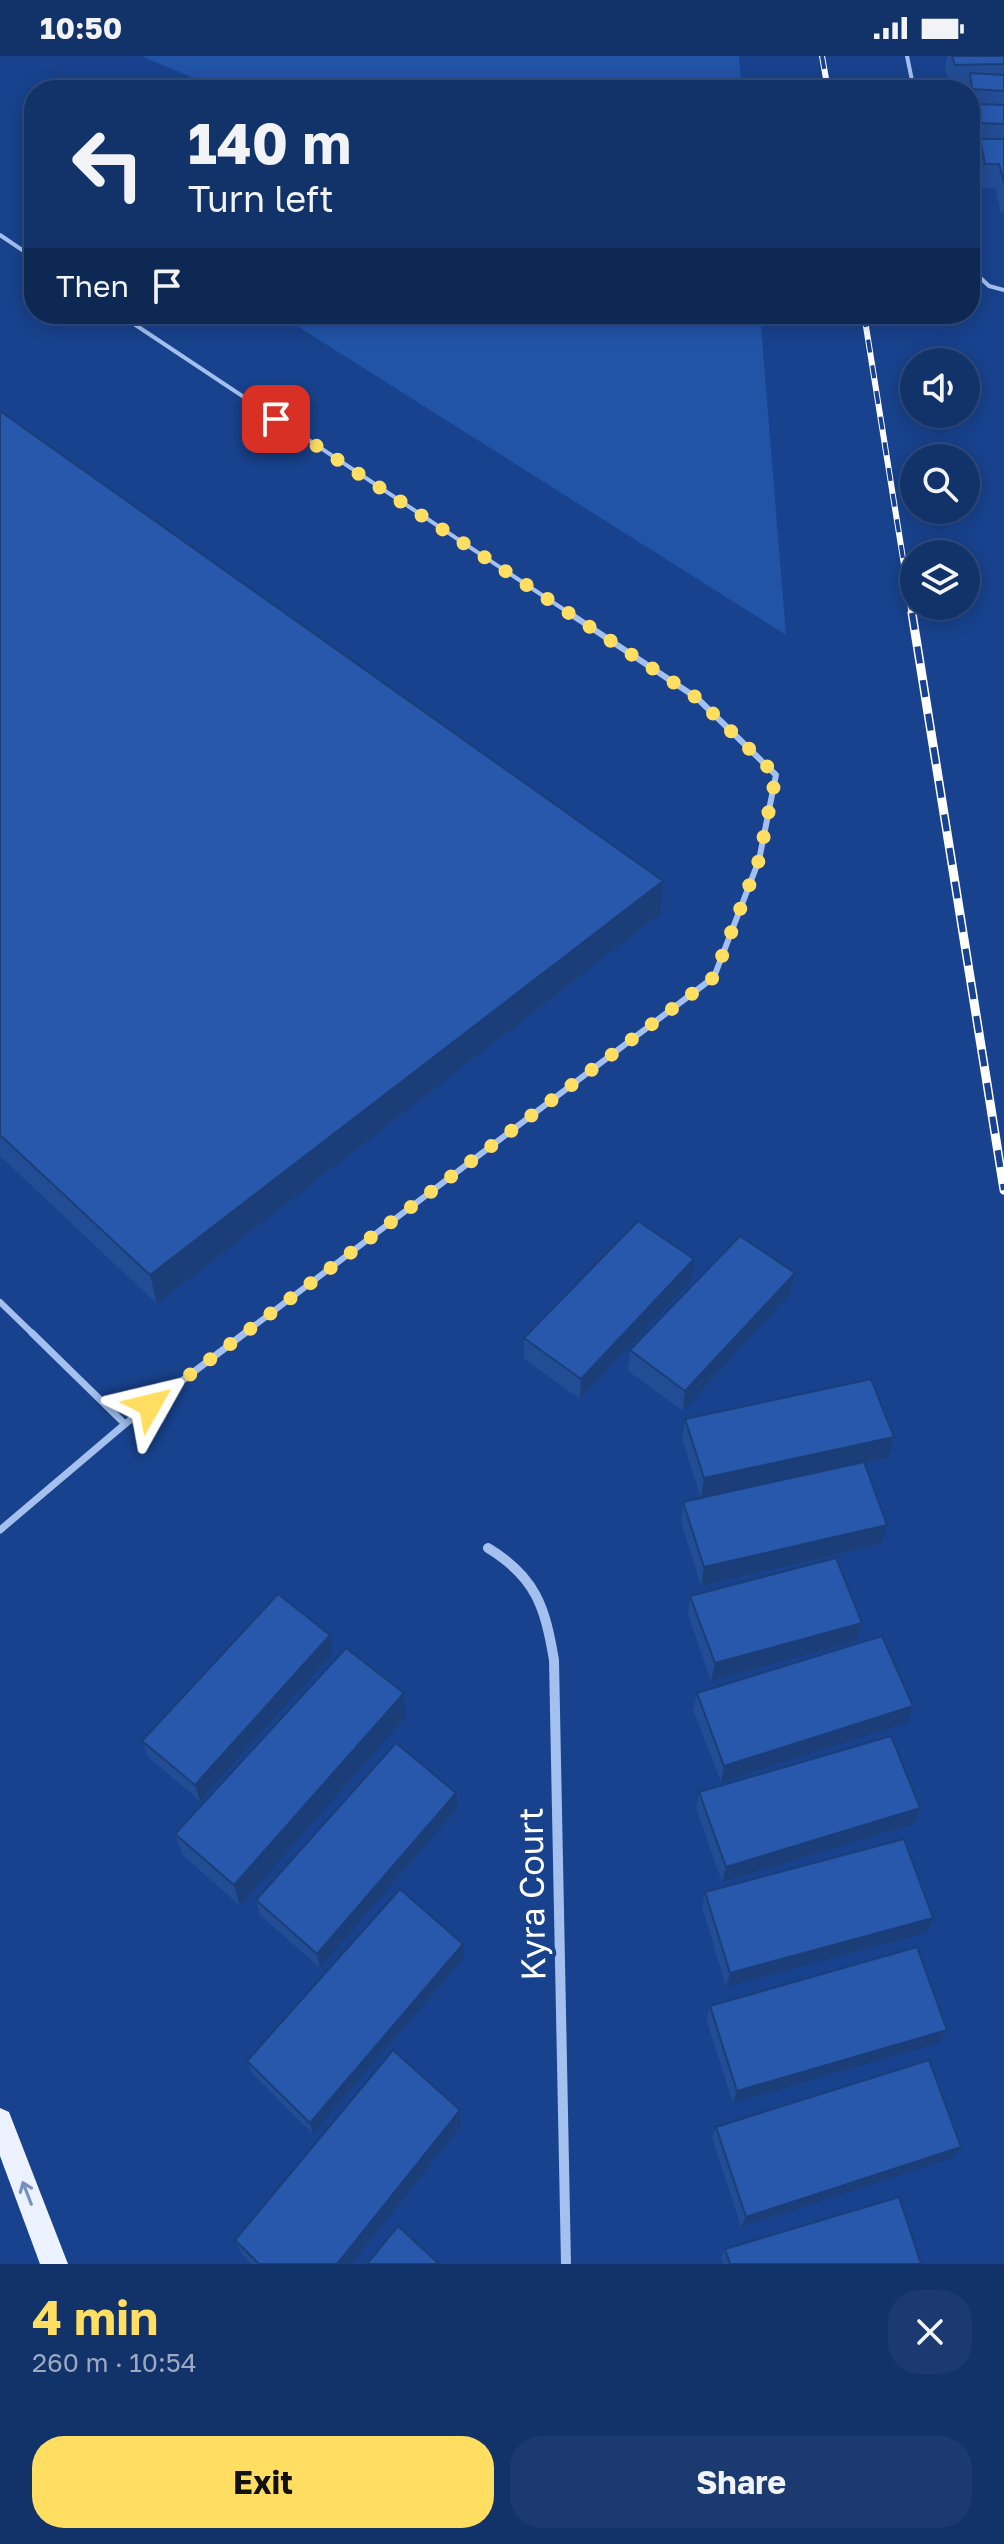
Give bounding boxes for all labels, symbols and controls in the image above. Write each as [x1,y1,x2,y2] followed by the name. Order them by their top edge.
[40,10,122,46] text: 10:50
[188,109,351,176] text: 140 m
[56,112,160,216] icon: left
[188,177,334,220] text: Turn left
[145,264,189,308] icon: arrive
[56,268,129,304] text: Then
[900,348,980,620] map controls
[900,348,980,428] button: sound
[242,385,310,453] pin
[254,397,298,441] icon: arrive
[900,444,980,524] button: search
[900,540,980,620] button: layers
[108,1363,192,1447] position arrow
[509,1807,553,1981] street label: Kyra Court
[19,2181,33,2206] one-way arrow
[32,2288,158,2346] text: 4 min
[888,2290,972,2374] button: close
[32,2347,197,2378] text: 260 m · 10:54
[32,2436,494,2528] button: Exit
[510,2436,972,2528] button: Share

